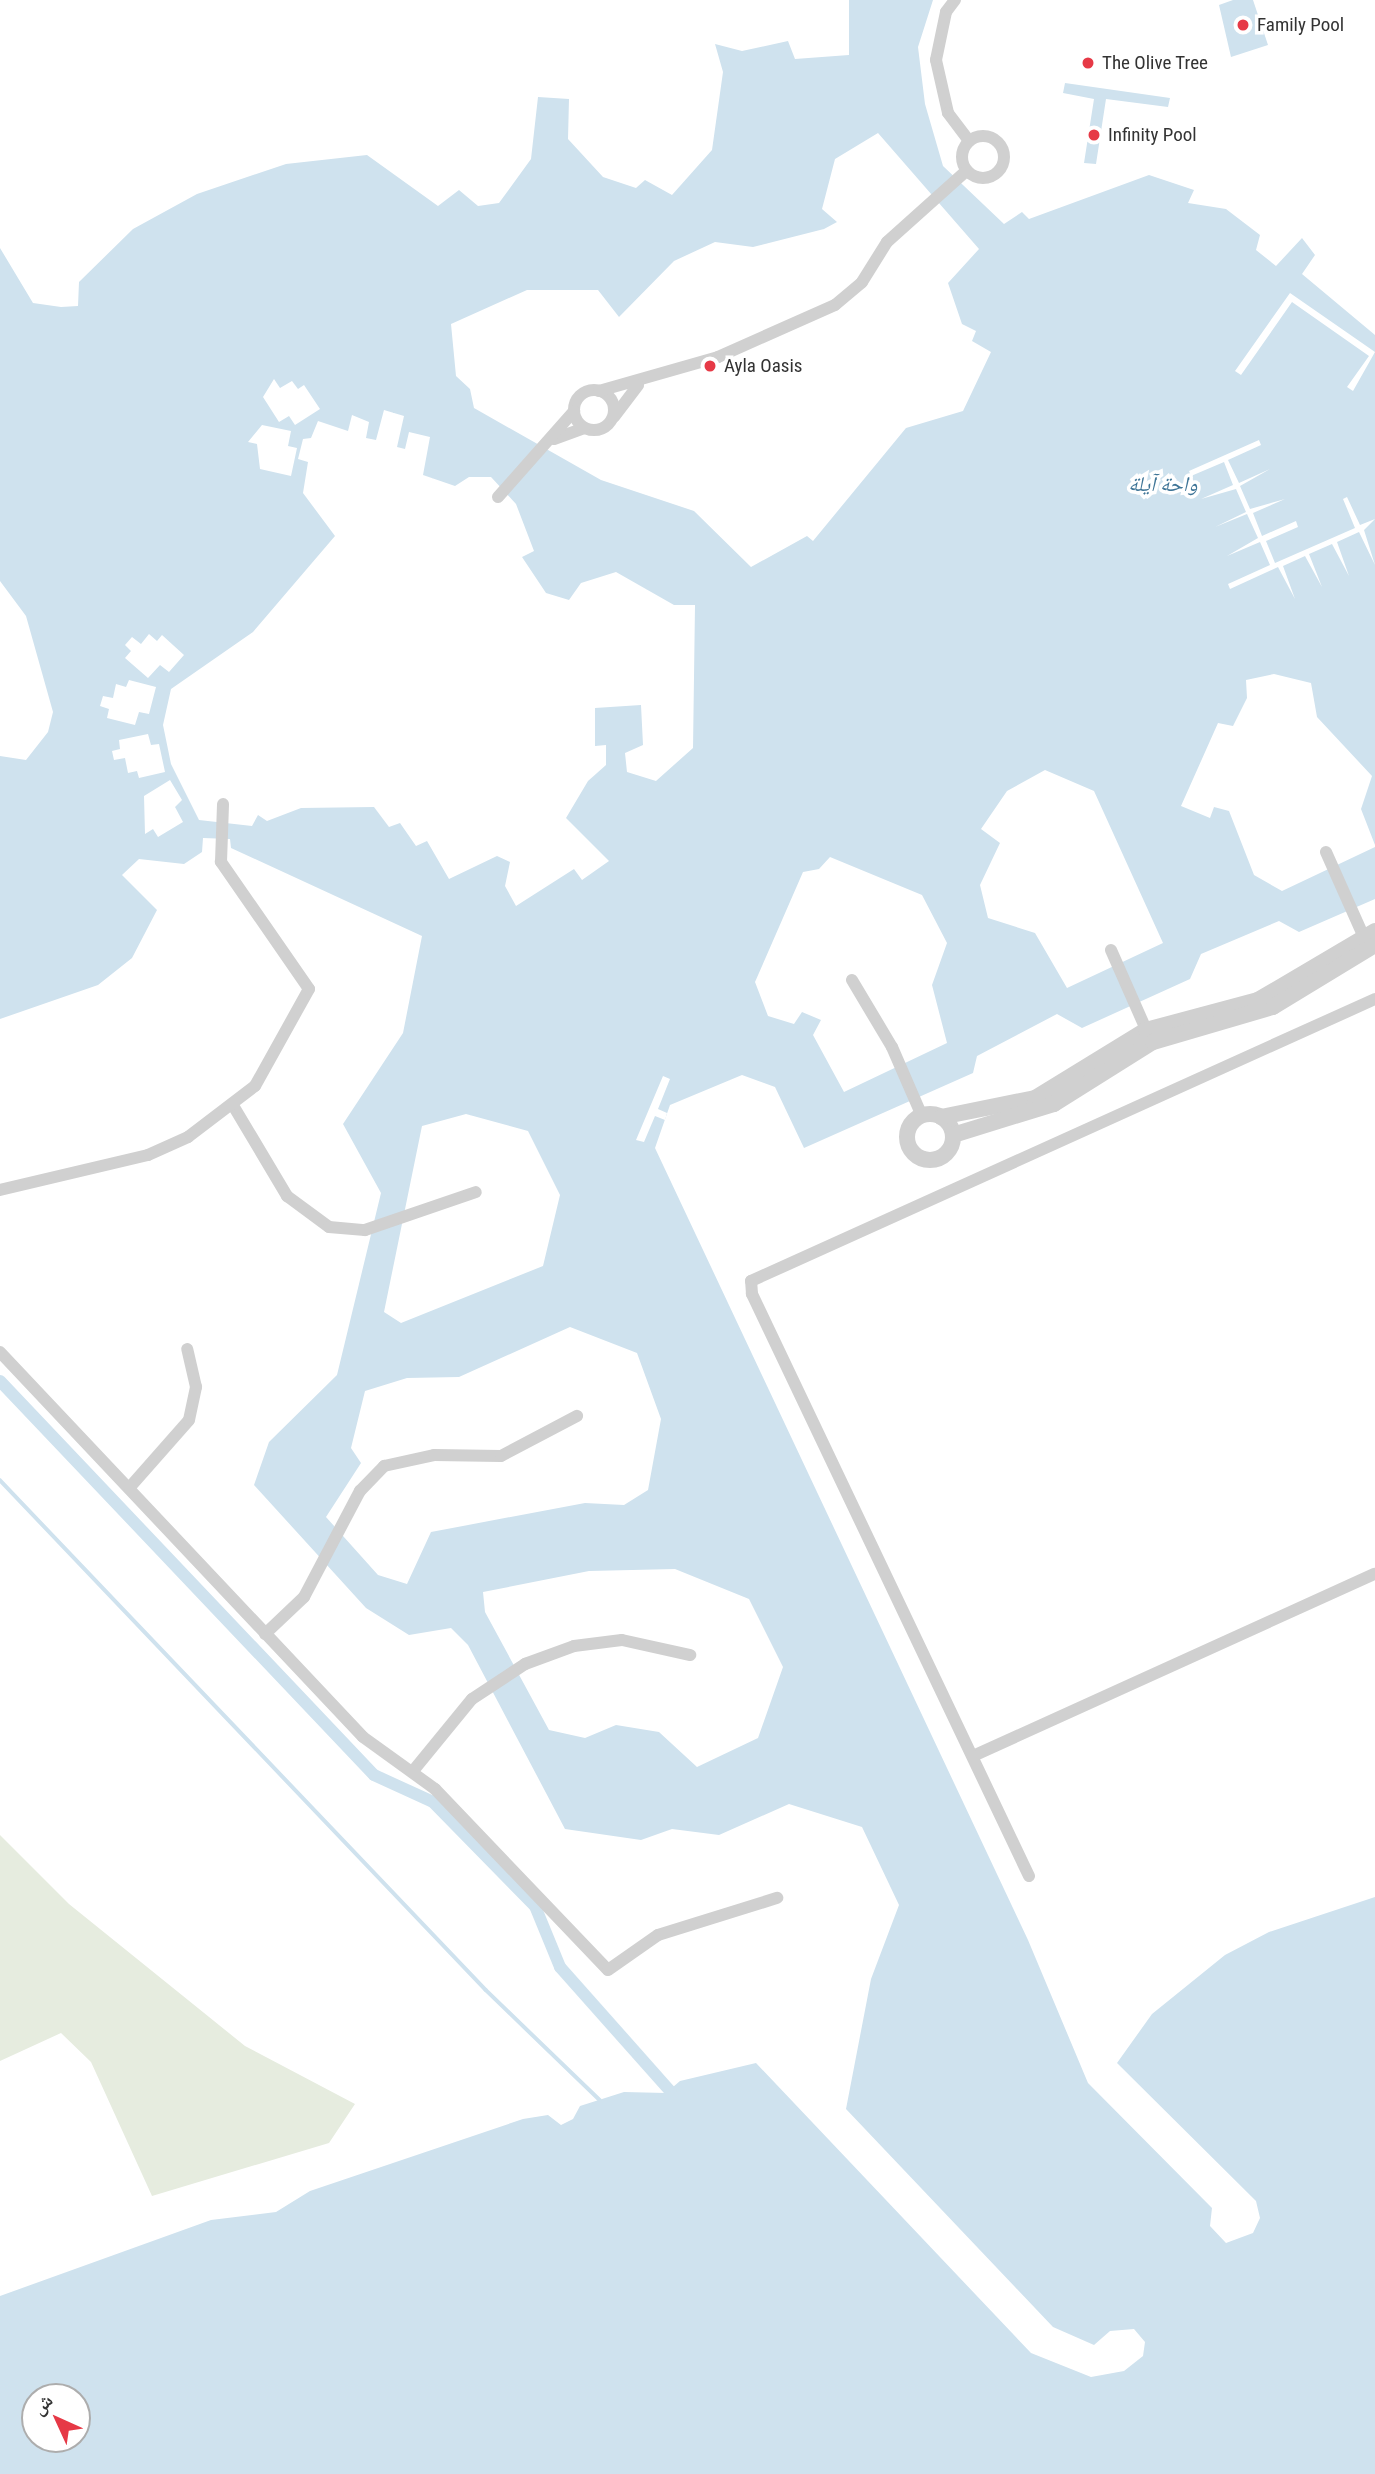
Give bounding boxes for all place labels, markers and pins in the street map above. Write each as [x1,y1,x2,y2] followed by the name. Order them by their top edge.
[1257,14,1344,36] place label: Family Pool
[1235,17,1251,33] marker: Family Pool
[1102,52,1208,74] place label: The Olive Tree
[1080,55,1096,71] marker: The Olive Tree
[1108,124,1197,146] place label: Infinity Pool
[1086,127,1102,143] marker: Infinity Pool
[724,355,802,377] place label: Ayla Oasis
[702,358,718,374] marker: Ayla Oasis

